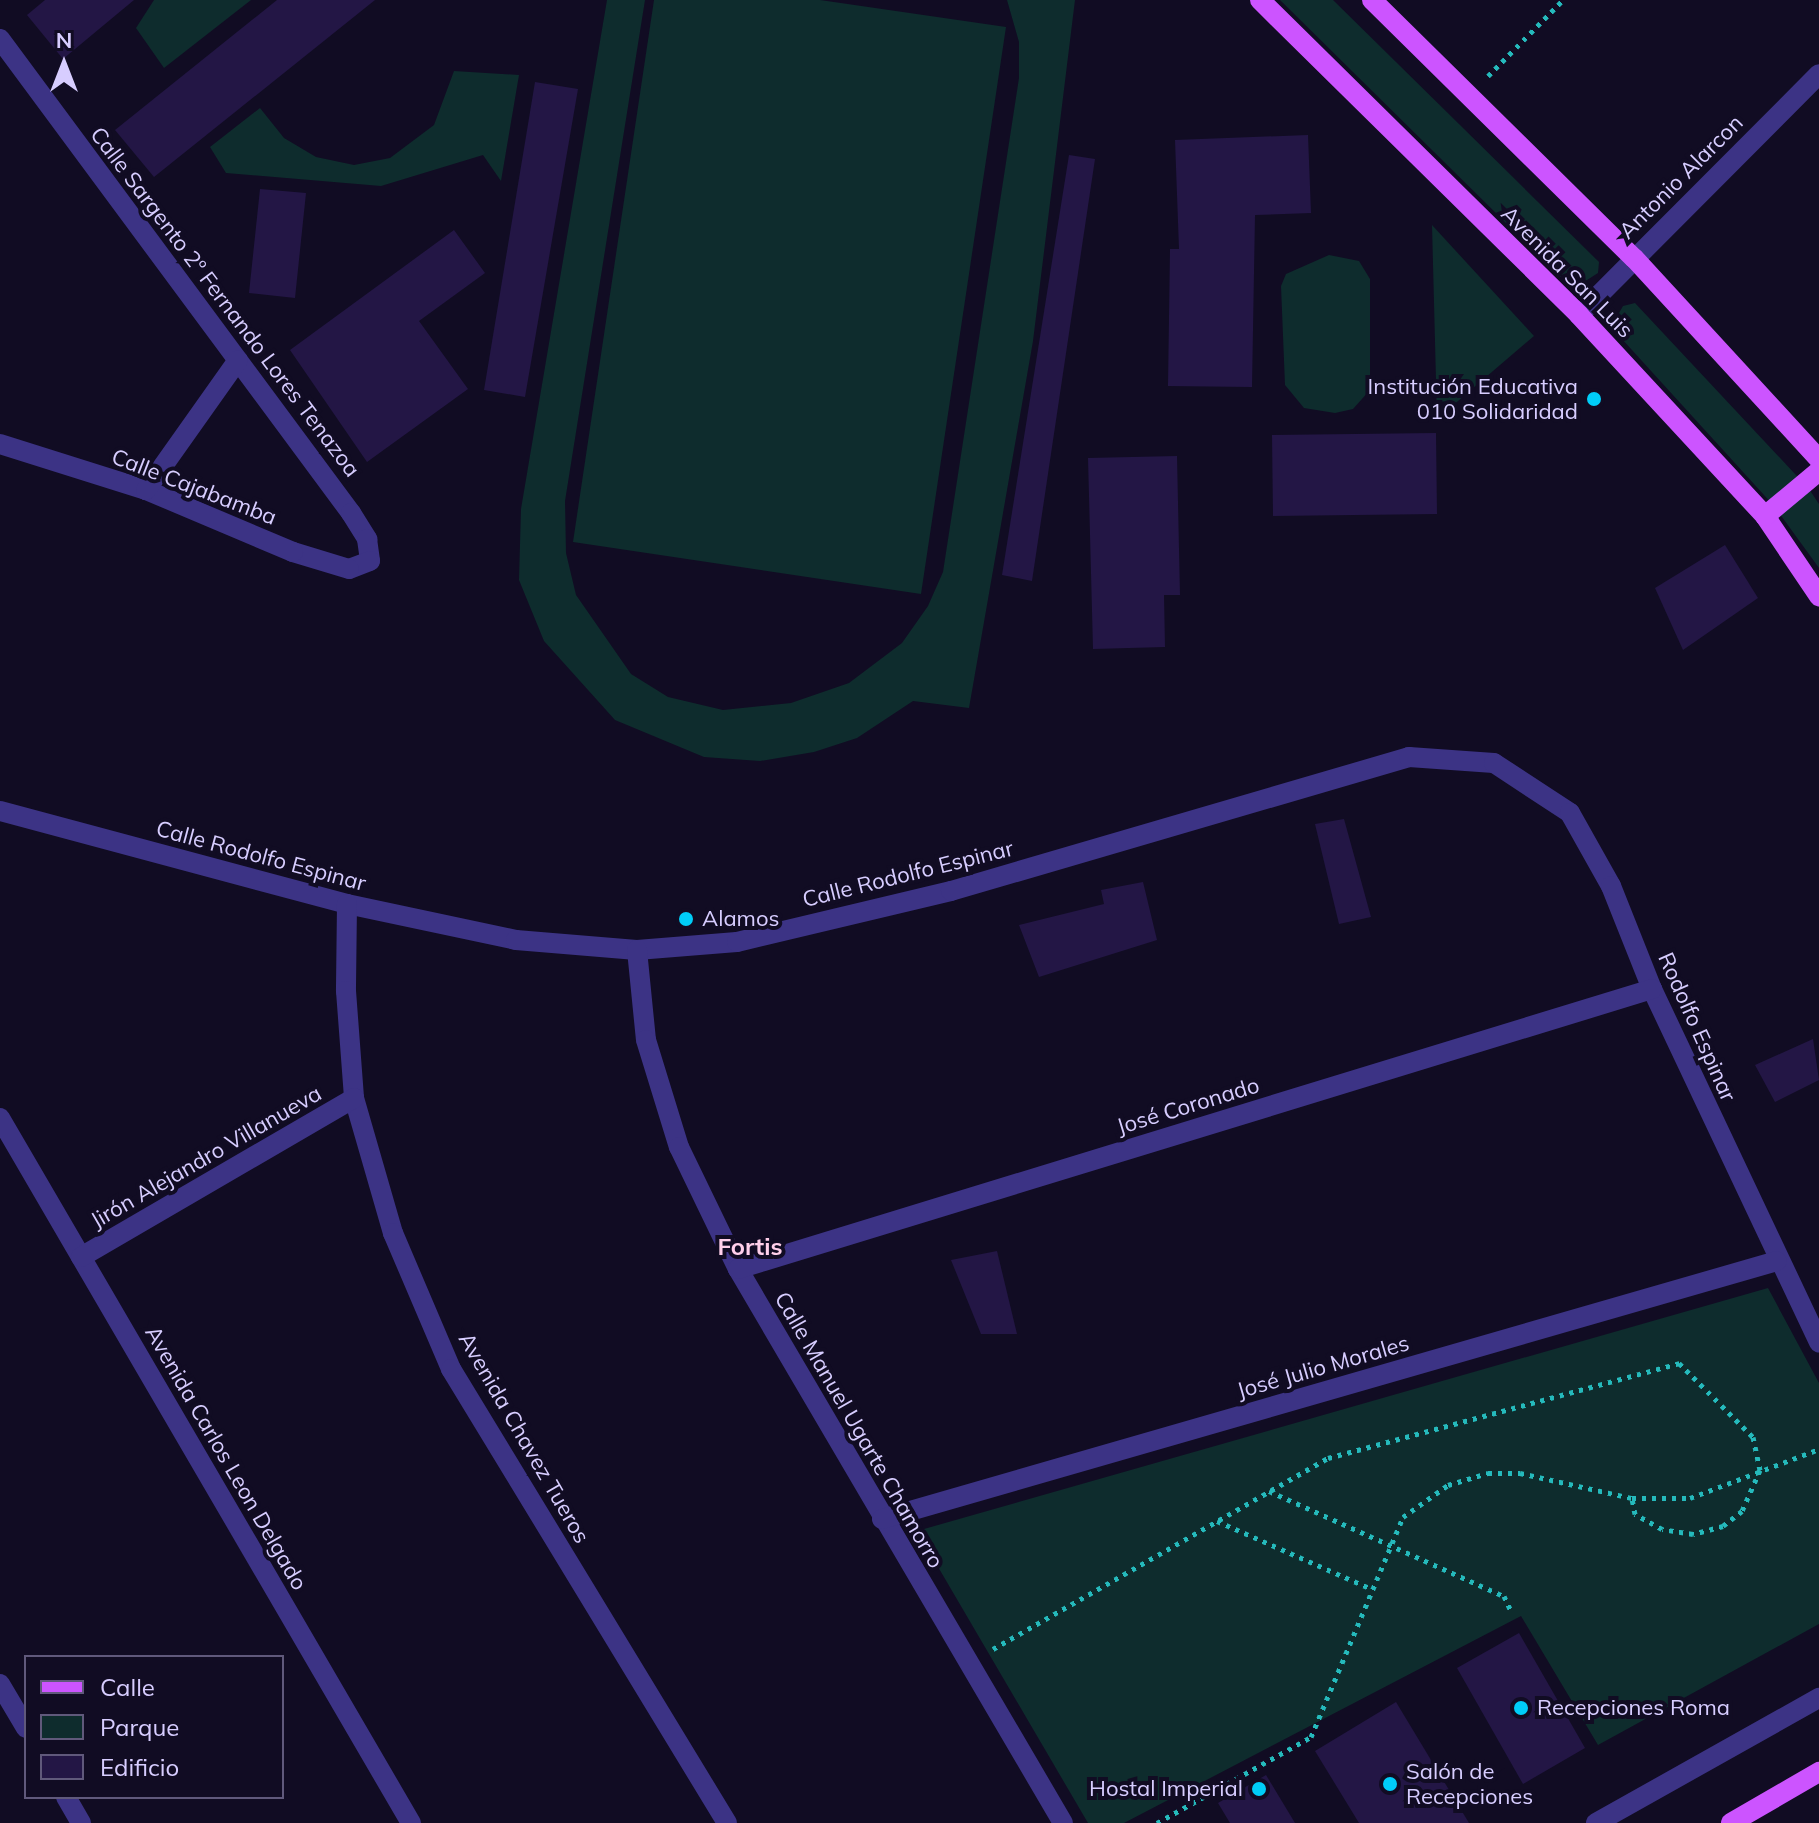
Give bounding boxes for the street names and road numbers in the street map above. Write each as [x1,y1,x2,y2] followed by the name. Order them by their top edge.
[1614,110,1748,244] street label: Antonio Alarcon
[85,122,365,482] street label: Calle Sargento 2º Fernando Lores Tenazoa
[1496,201,1638,343] street label: Avenida San Luis
[108,443,280,531] street label: Calle Cajabamba
[153,815,369,897] street label: Calle Rodolfo Espinar
[800,835,1016,913] street label: Calle Rodolfo Espinar
[1652,948,1742,1106] street label: Rodolfo Espinar
[1114,1072,1262,1140] street label: José Coronado
[86,1080,326,1234] street label: Jirón Alejandro Villanueva
[769,1287,949,1573] street label: Calle Manuel Ugarte Chamorro
[139,1321,313,1595] street label: Avenida Carlos Leon Delgado
[453,1328,595,1548] street label: Avenida Chavez Tueros
[1234,1330,1412,1404] street label: José Julio Morales

